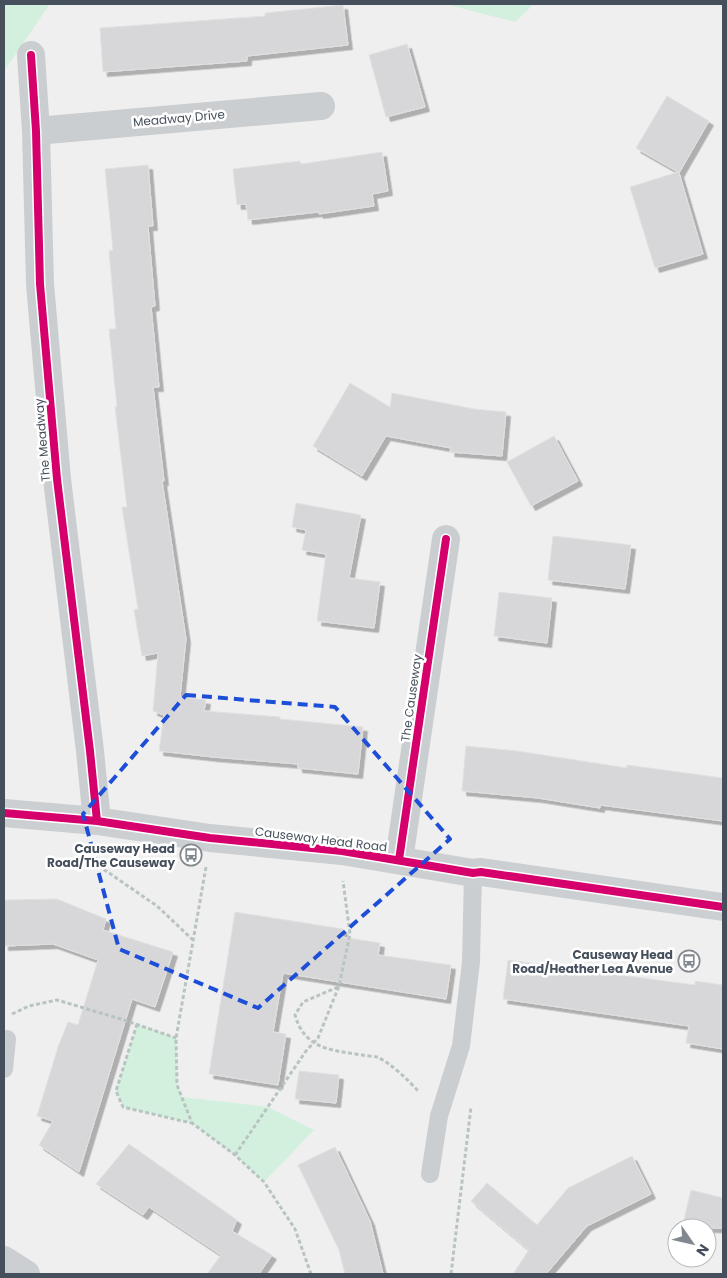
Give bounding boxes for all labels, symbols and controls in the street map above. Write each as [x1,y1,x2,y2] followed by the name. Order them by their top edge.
[132,106,226,130] street label: Meadway Drive
[30,397,54,482] street label: The Meadway
[396,653,426,743] street label: The Causeway
[254,822,388,856] street label: Causeway Head Road
[47,840,175,871] place label: Causeway Head Road/The Causeway
[179,843,203,867] bus stop icon: Causeway Head Road/The Causeway
[512,946,674,977] place label: Causeway Head Road/Heather Lea Avenue
[677,949,701,973] bus stop icon: Causeway Head Road/Heather Lea Avenue
[667,1218,717,1268] north arrow
[692,1240,714,1260] text: N

